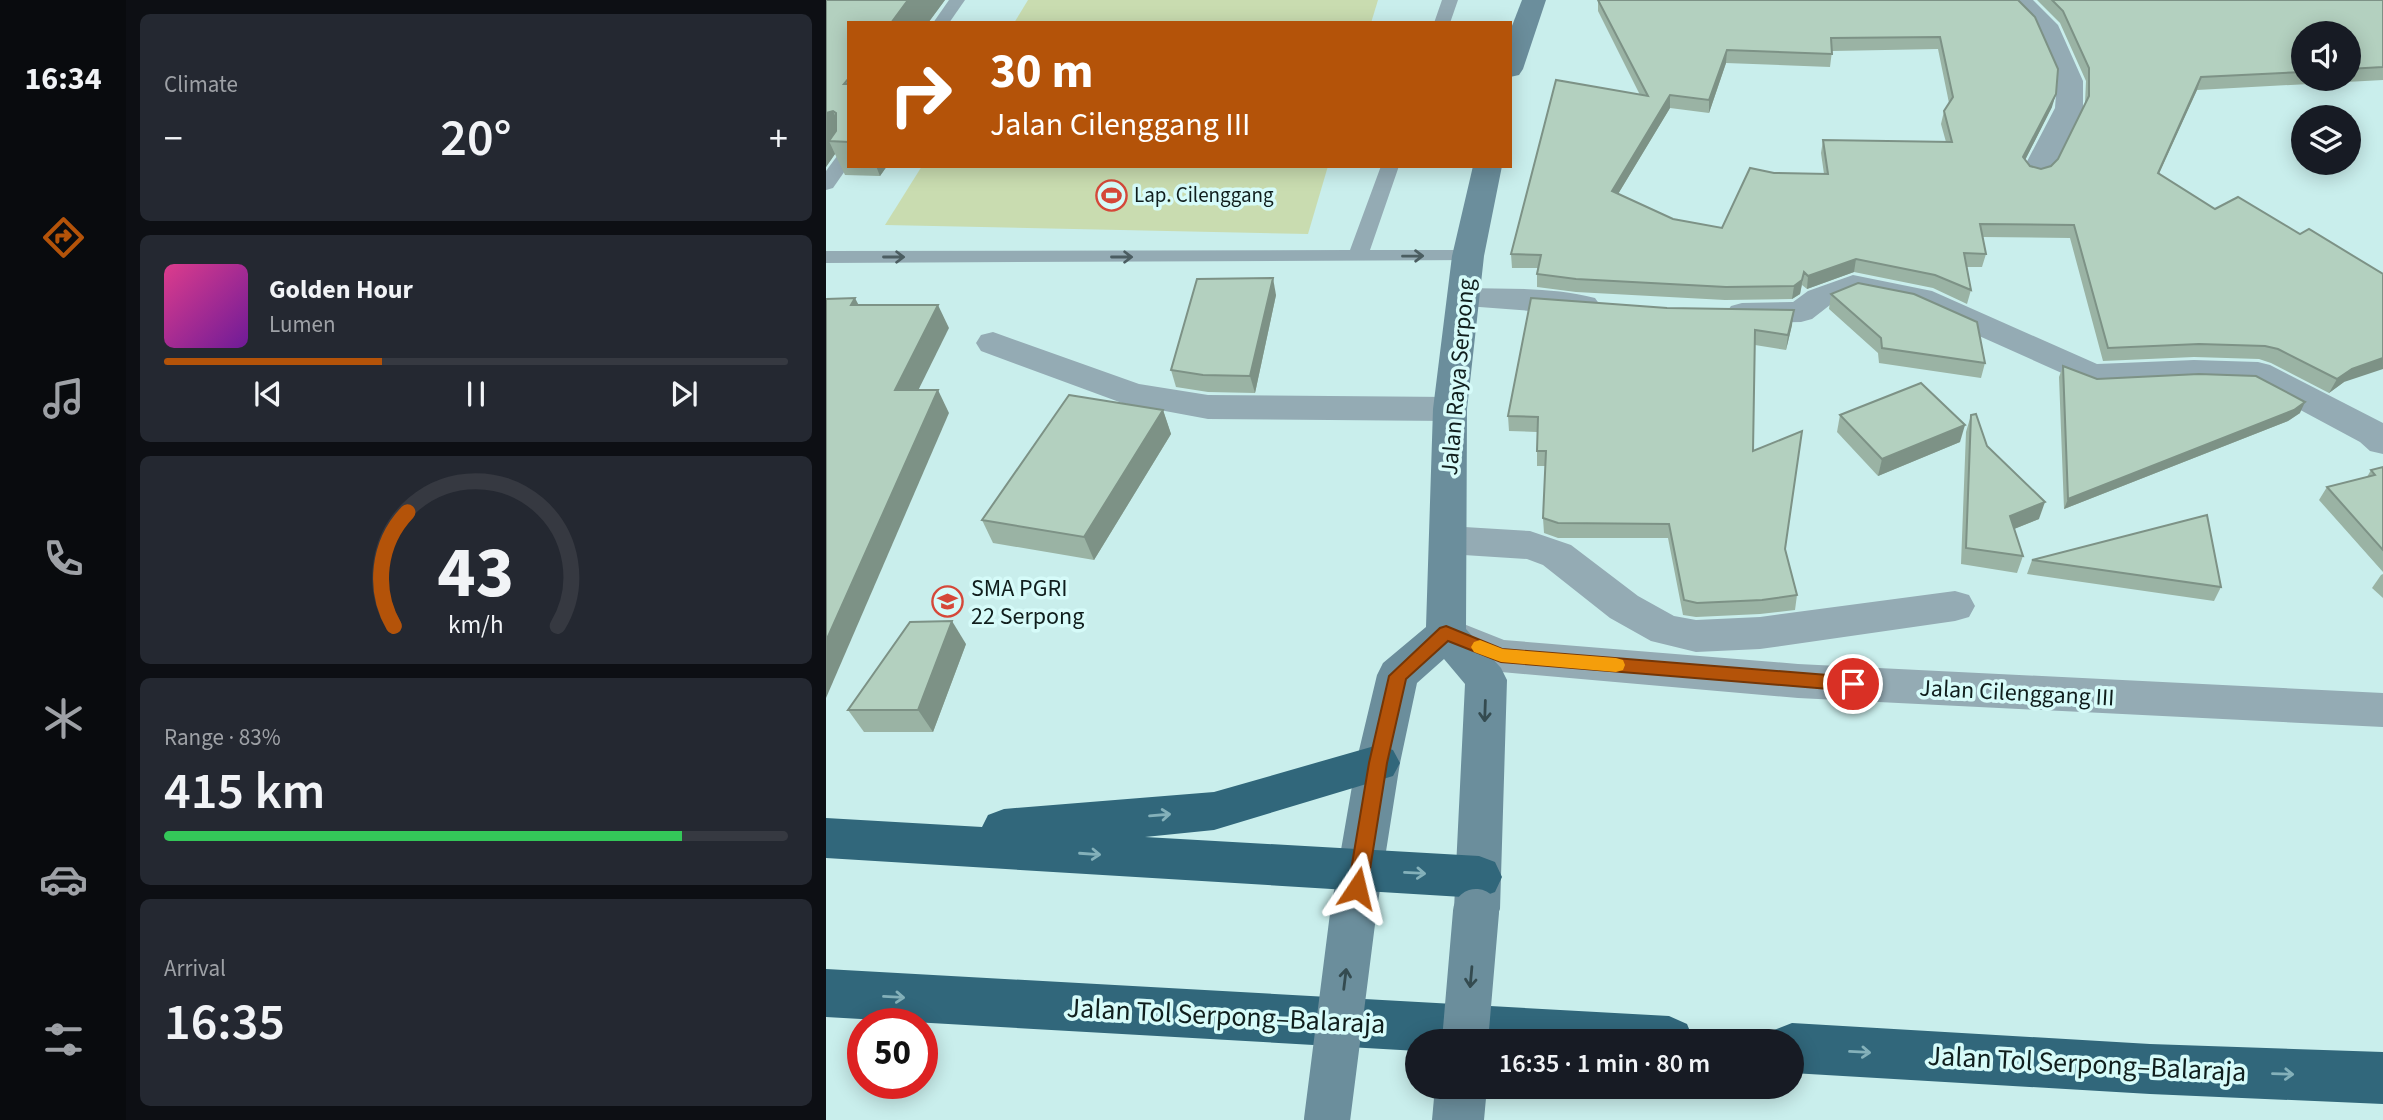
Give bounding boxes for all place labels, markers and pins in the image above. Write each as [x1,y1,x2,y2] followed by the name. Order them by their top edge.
[1094,178,1128,212] sports icon: Lap. Cilenggang
[1134,180,1274,210] place label: Lap. Cilenggang
[971,571,1084,634] place label: SMA PGRI 22 Serpong
[931,585,965,619] school or university icon: SMA PGRI 22 Serpong
[1823,654,1883,714] pin

